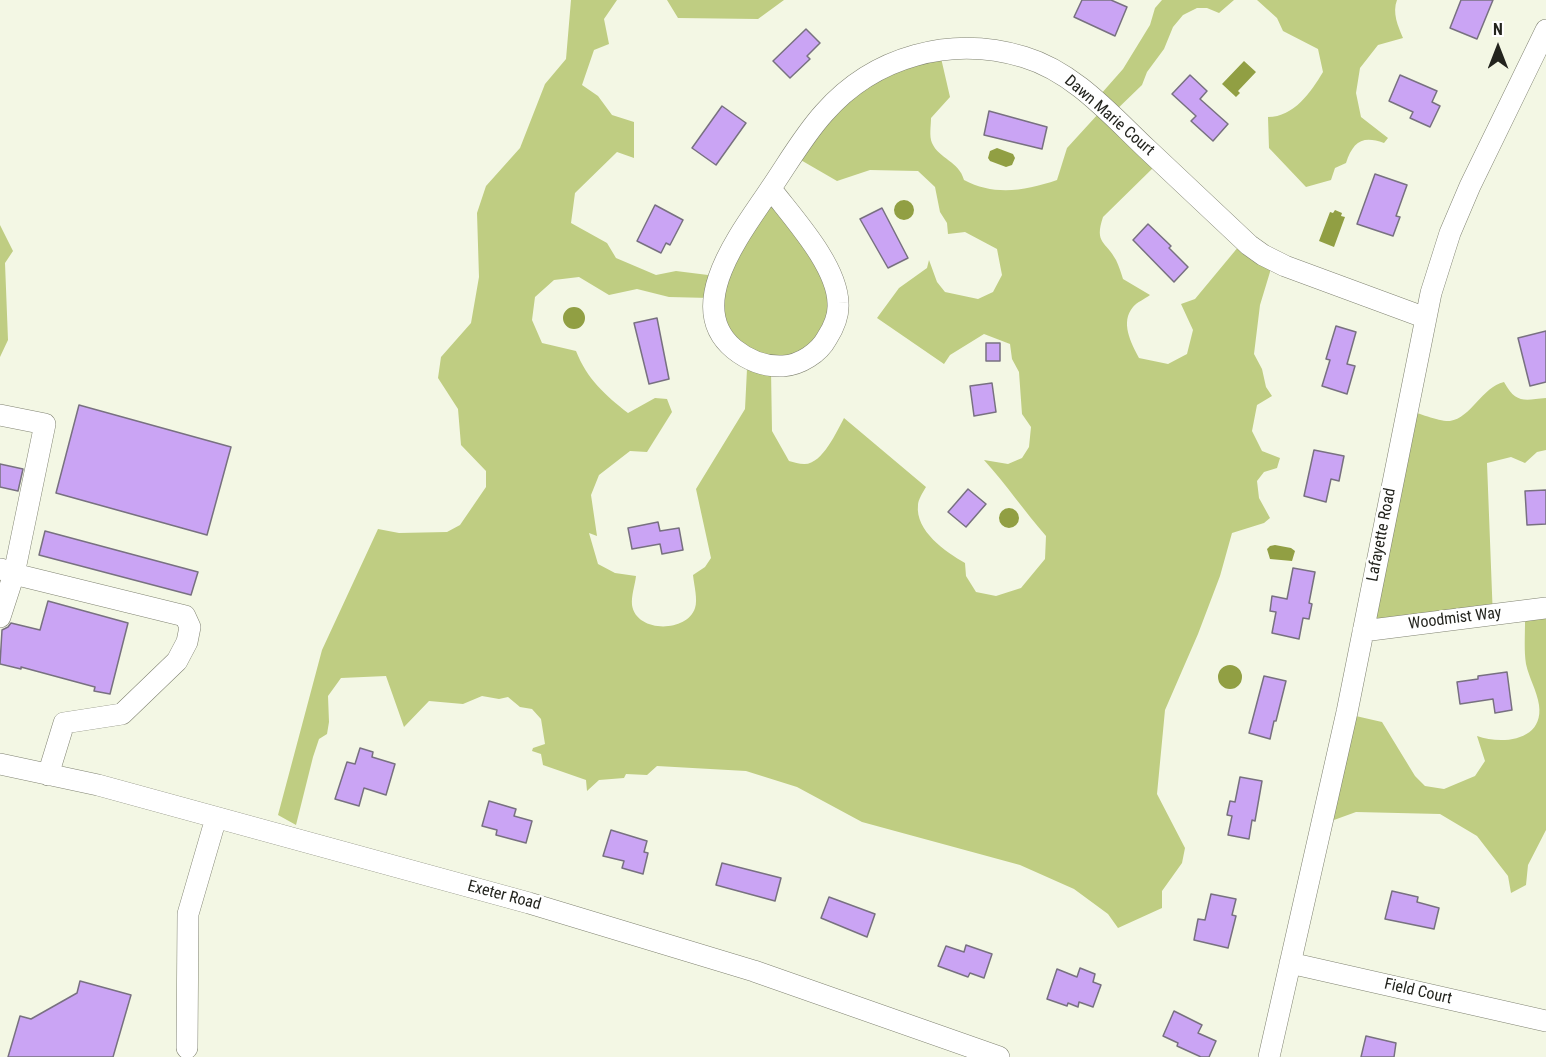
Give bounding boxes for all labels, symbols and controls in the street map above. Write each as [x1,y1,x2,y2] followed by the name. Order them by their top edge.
[1468,18,1528,78] north arrow
[1493,20,1503,39] text: N
[1060,72,1158,160] street label: Dawn Marie Court
[1364,487,1400,583] street label: Lafayette Road
[1407,604,1503,634] street label: Woodmist Way
[465,877,543,915] street label: Exeter Road
[1382,975,1454,1009] street label: Field Court

